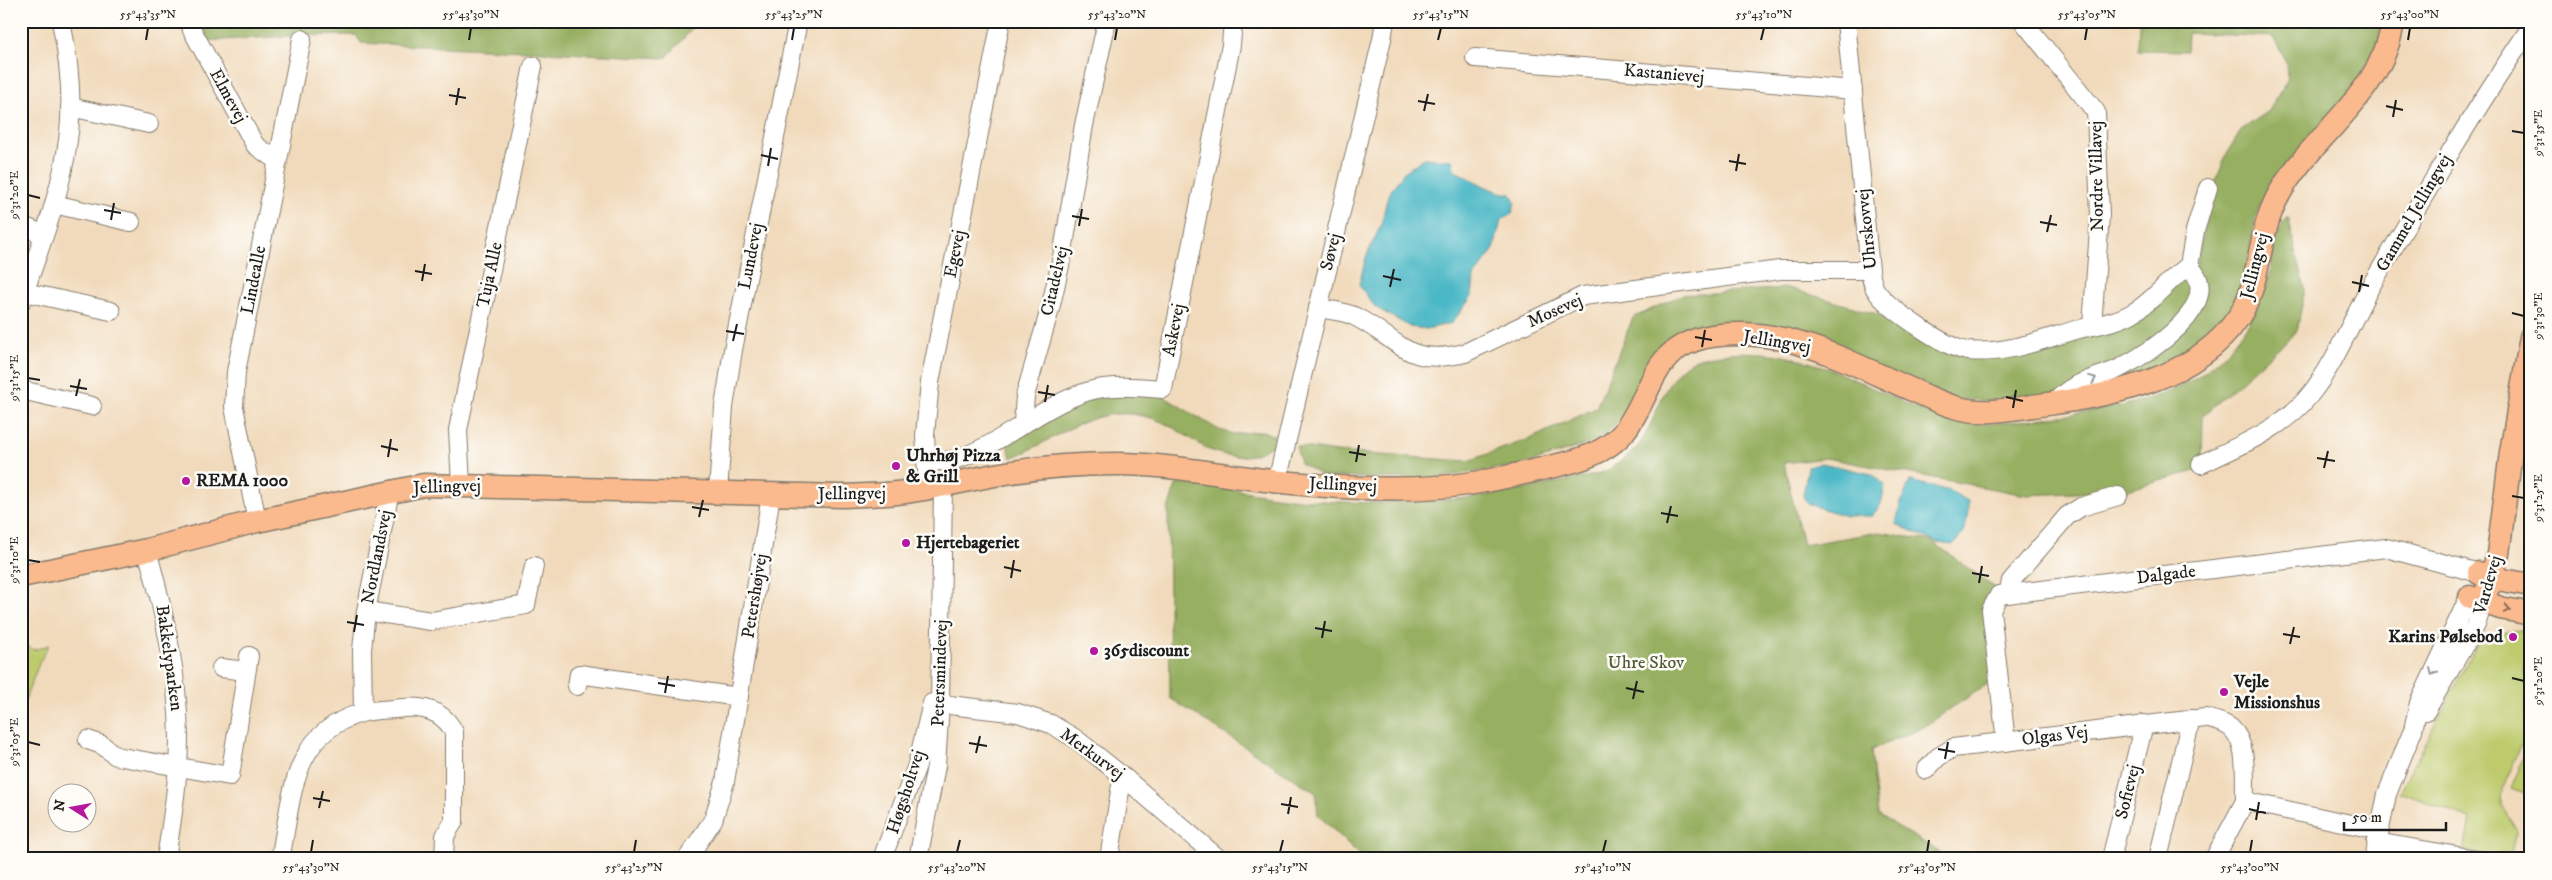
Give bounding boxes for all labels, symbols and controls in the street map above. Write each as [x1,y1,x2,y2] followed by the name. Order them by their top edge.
[120,7,176,22] text: 55°43'35"N
[443,7,500,22] text: 55°43'30"N
[765,7,823,22] text: 55°43'25"N
[1088,7,1146,22] text: 55°43'20"N
[1413,7,1469,22] text: 55°43'15"N
[1736,7,1793,22] text: 55°43'10"N
[2058,7,2116,22] text: 55°43'05"N
[2381,7,2440,22] text: 55°43'00"N
[1623,60,1705,88] street label: Kastanievej
[204,65,252,127] street label: Elmevej
[2531,109,2546,157] text: 9°31'35"E
[2085,120,2109,232] street label: Nordre Villavej
[2371,150,2457,276] street label: Gammel Jellingvej
[7,170,22,220] text: 9°31'20"E
[1852,187,1882,271] street label: Uhrskovvej
[734,221,768,291] street label: Lundevej
[940,228,970,280] street label: Egevej
[2236,230,2274,304] street label: Jellingvej
[1316,231,1346,273] street label: Søvej
[472,240,508,310] street label: Tuja Alle
[237,244,271,316] street label: Lindealle
[1036,244,1074,318] street label: Citadelvej
[1524,289,1586,333] street label: Mosevej
[2531,292,2546,341] text: 9°31'30"E
[1158,302,1190,358] street label: Askevej
[1740,326,1812,358] street label: Jellingvej
[7,354,22,402] text: 9°31'15"E
[2088,375,2097,385] one-way arrow
[906,445,1001,488] place label: Uhrhøj Pizza & Grill
[890,460,902,472] marker: Uhrhøj Pizza & Grill
[196,470,288,492] place label: REMA 1000
[1307,473,1377,497] street label: Jellingvej
[2531,473,2546,523] text: 9°31'25"E
[180,475,192,487] marker: REMA 1000
[411,475,481,499] street label: Jellingvej
[816,482,886,506] street label: Jellingvej
[357,508,397,606] street label: Nordlandsvej
[916,532,1020,554] place label: Hjertebageriet
[7,536,22,585] text: 9°31'10"E
[900,537,912,549] marker: Hjertebageriet
[737,552,773,640] street label: Petershøjvej
[2469,553,2507,618] street label: Vardevej
[2135,560,2197,590] street label: Dalgade
[151,604,187,713] street label: Bakkelyparken
[2502,604,2511,614] one-way arrow
[927,619,953,727] street label: Petersmindevej
[2388,626,2504,648] place label: Karins Pølsebod
[2507,631,2519,643] marker: Karins Pølsebod
[1104,640,1189,662] place label: 365discount
[1088,645,1100,657] marker: 365discount
[1608,652,1684,674] park label: Uhre Skov
[2531,656,2546,706] text: 9°31'20"E
[2429,667,2440,676] one-way arrow
[2233,671,2320,714] place label: Vejle Missionshus
[2218,686,2230,698] marker: Vejle Missionshus
[7,717,22,767] text: 9°31'05"E
[2021,721,2089,751] street label: Olgas Vej
[1055,723,1129,785] street label: Merkurvej
[882,747,930,837] street label: Høgsholtvej
[2111,762,2145,822] street label: Sofievej
[48,782,98,832] north arrow
[50,798,70,813] text: N
[2344,800,2447,832] scale bar
[2352,808,2382,827] text: 50 m
[283,860,340,875] text: 55°43'30"N
[605,860,663,875] text: 55°43'25"N
[928,860,986,875] text: 55°43'20"N
[1252,860,1308,875] text: 55°43'15"N
[1575,860,1632,875] text: 55°43'10"N
[1898,860,1956,875] text: 55°43'05"N
[2221,860,2280,875] text: 55°43'00"N

